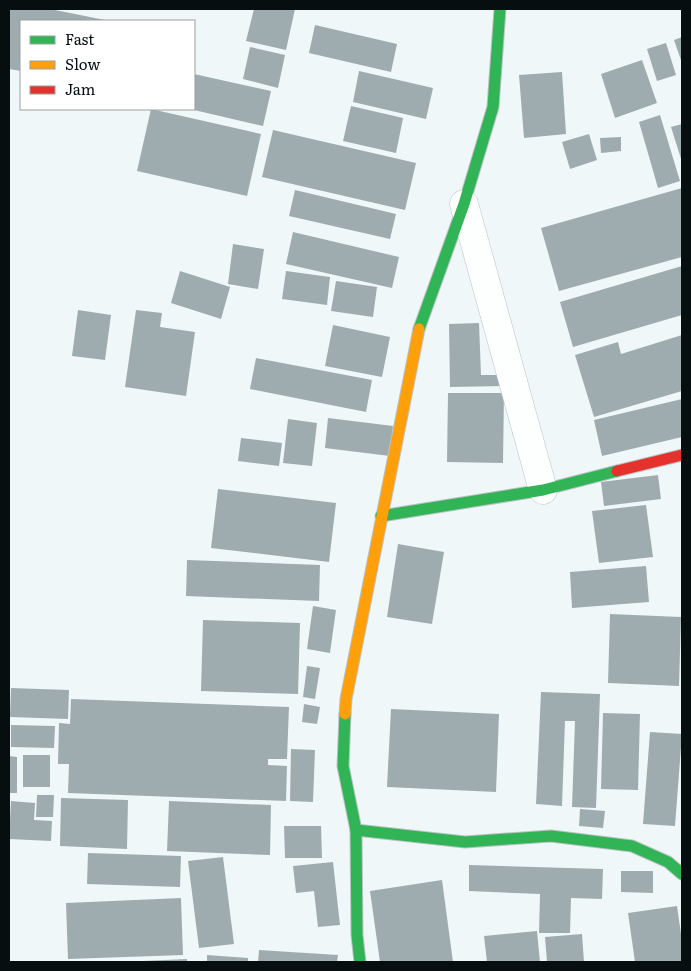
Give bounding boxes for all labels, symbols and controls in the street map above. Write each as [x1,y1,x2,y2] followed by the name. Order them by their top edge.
[20,20,195,110] legend
[65,27,94,50] text: Fast
[65,52,100,75] text: Slow
[65,77,96,100] text: Jam

